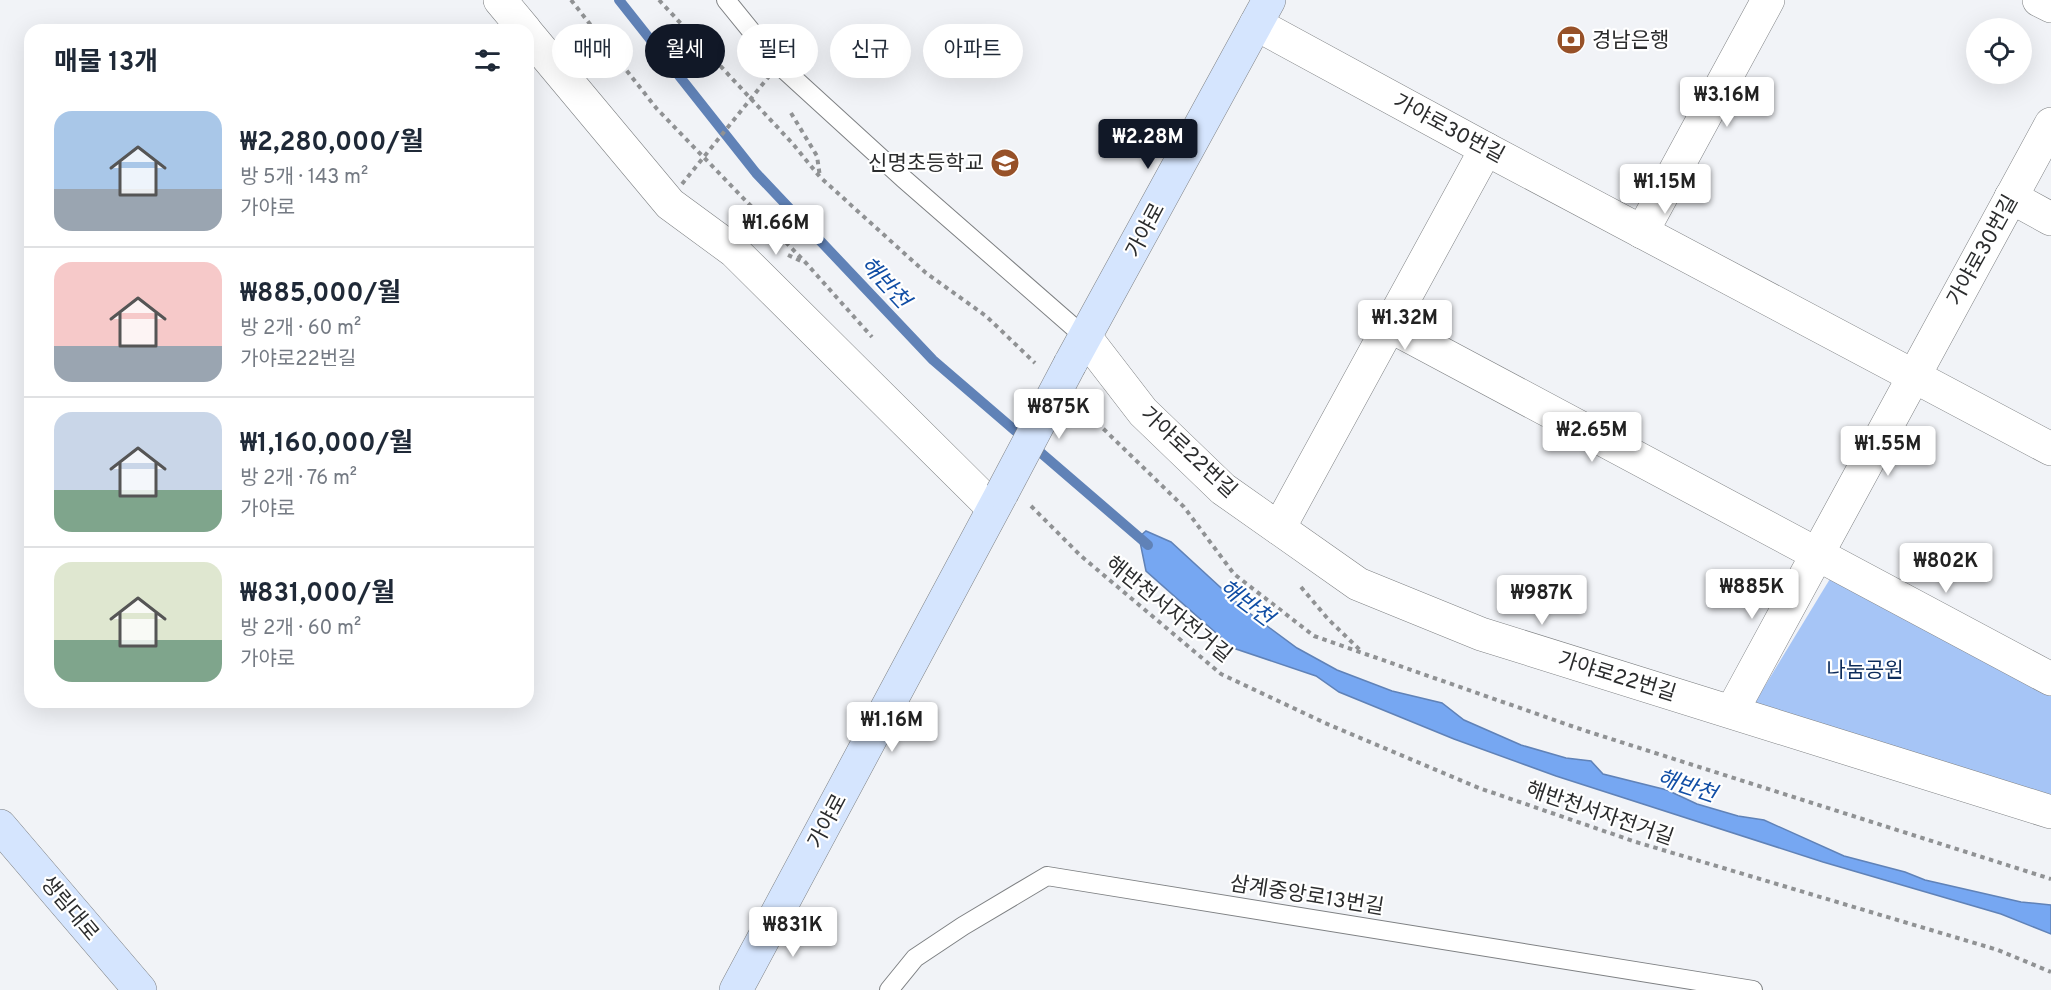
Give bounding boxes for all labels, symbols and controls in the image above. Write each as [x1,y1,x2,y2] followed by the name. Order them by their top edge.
[1966,18,2032,84] map controls
[1966,18,2032,84] button: locate
[552,24,633,78] chip: 매매
[645,24,725,78] chip: 월세
[737,24,818,78] chip: 필터
[830,24,911,78] chip: 신규
[923,24,1023,78] chip: 아파트
[1555,24,1587,56] bank icon: 경남은행
[1592,28,1669,55] place label: 경남은행
[471,44,504,77] icon: filters
[54,47,158,80] text: 매물 13개
[1678,77,1776,128] pin: ₩3.16M
[1694,83,1760,109] text: ₩3.16M
[1388,89,1509,170] street label: 가야로30번길
[1099,119,1197,170] pin: ₩2.28M
[1112,125,1184,151] text: ₩2.28M
[240,127,424,160] text: ₩2,280,000/월
[102,135,174,207] icon: home
[989,147,1021,179] school or university icon: 신명초등학교
[868,151,984,178] place label: 신명초등학교
[1616,164,1714,215] pin: ₩1.15M
[240,165,368,191] text: 방 5개 · 143 m²
[1634,170,1696,196] text: ₩1.15M
[1942,191,2025,311] street label: 가야로30번길
[240,196,295,222] text: 가야로
[1121,199,1172,263] street label: 가야로
[727,205,825,256] pin: ₩1.66M
[743,211,809,237] text: ₩1.66M
[854,252,917,317] water label: 해반천
[240,278,401,311] text: ₩885,000/월
[102,286,174,358] icon: home
[1356,300,1454,351] pin: ₩1.32M
[1372,306,1438,332] text: ₩1.32M
[240,316,361,342] text: 방 2개 · 60 m²
[240,347,356,373] text: 가야로22번길
[1017,389,1101,440] pin: ₩875K
[1028,395,1090,421] text: ₩875K
[1134,402,1242,505] street label: 가야로22번길
[1543,412,1641,463] pin: ₩2.65M
[1557,418,1627,444] text: ₩2.65M
[1839,426,1937,477] pin: ₩1.55M
[240,428,413,461] text: ₩1,160,000/월
[1855,432,1921,458] text: ₩1.55M
[102,436,174,508] icon: home
[240,466,357,492] text: 방 2개 · 76 m²
[240,497,295,523] text: 가야로
[1904,543,1988,594] pin: ₩802K
[1914,549,1978,575] text: ₩802K
[1100,551,1237,669] street label: 해반천서자전거길
[1710,569,1794,620] pin: ₩885K
[1213,575,1280,635] water label: 해반천
[1500,575,1584,626] pin: ₩987K
[1720,575,1784,601] text: ₩885K
[240,578,395,611] text: ₩831,000/월
[1511,581,1573,607] text: ₩987K
[102,586,174,658] icon: home
[240,616,361,642] text: 방 2개 · 60 m²
[240,647,295,673] text: 가야로
[1554,647,1679,708] street label: 가야로22번길
[1826,658,1904,685] park label: 나눔공원
[843,702,941,753] pin: ₩1.16M
[861,708,923,734] text: ₩1.16M
[1653,765,1722,810] water label: 해반천
[1522,776,1677,852] street label: 해반천서자전거길
[803,790,854,854] street label: 가야로
[34,871,104,947] street label: 생림대로
[1228,871,1386,922] street label: 삼계중앙로13번길
[751,907,835,958] pin: ₩831K
[763,913,823,939] text: ₩831K

